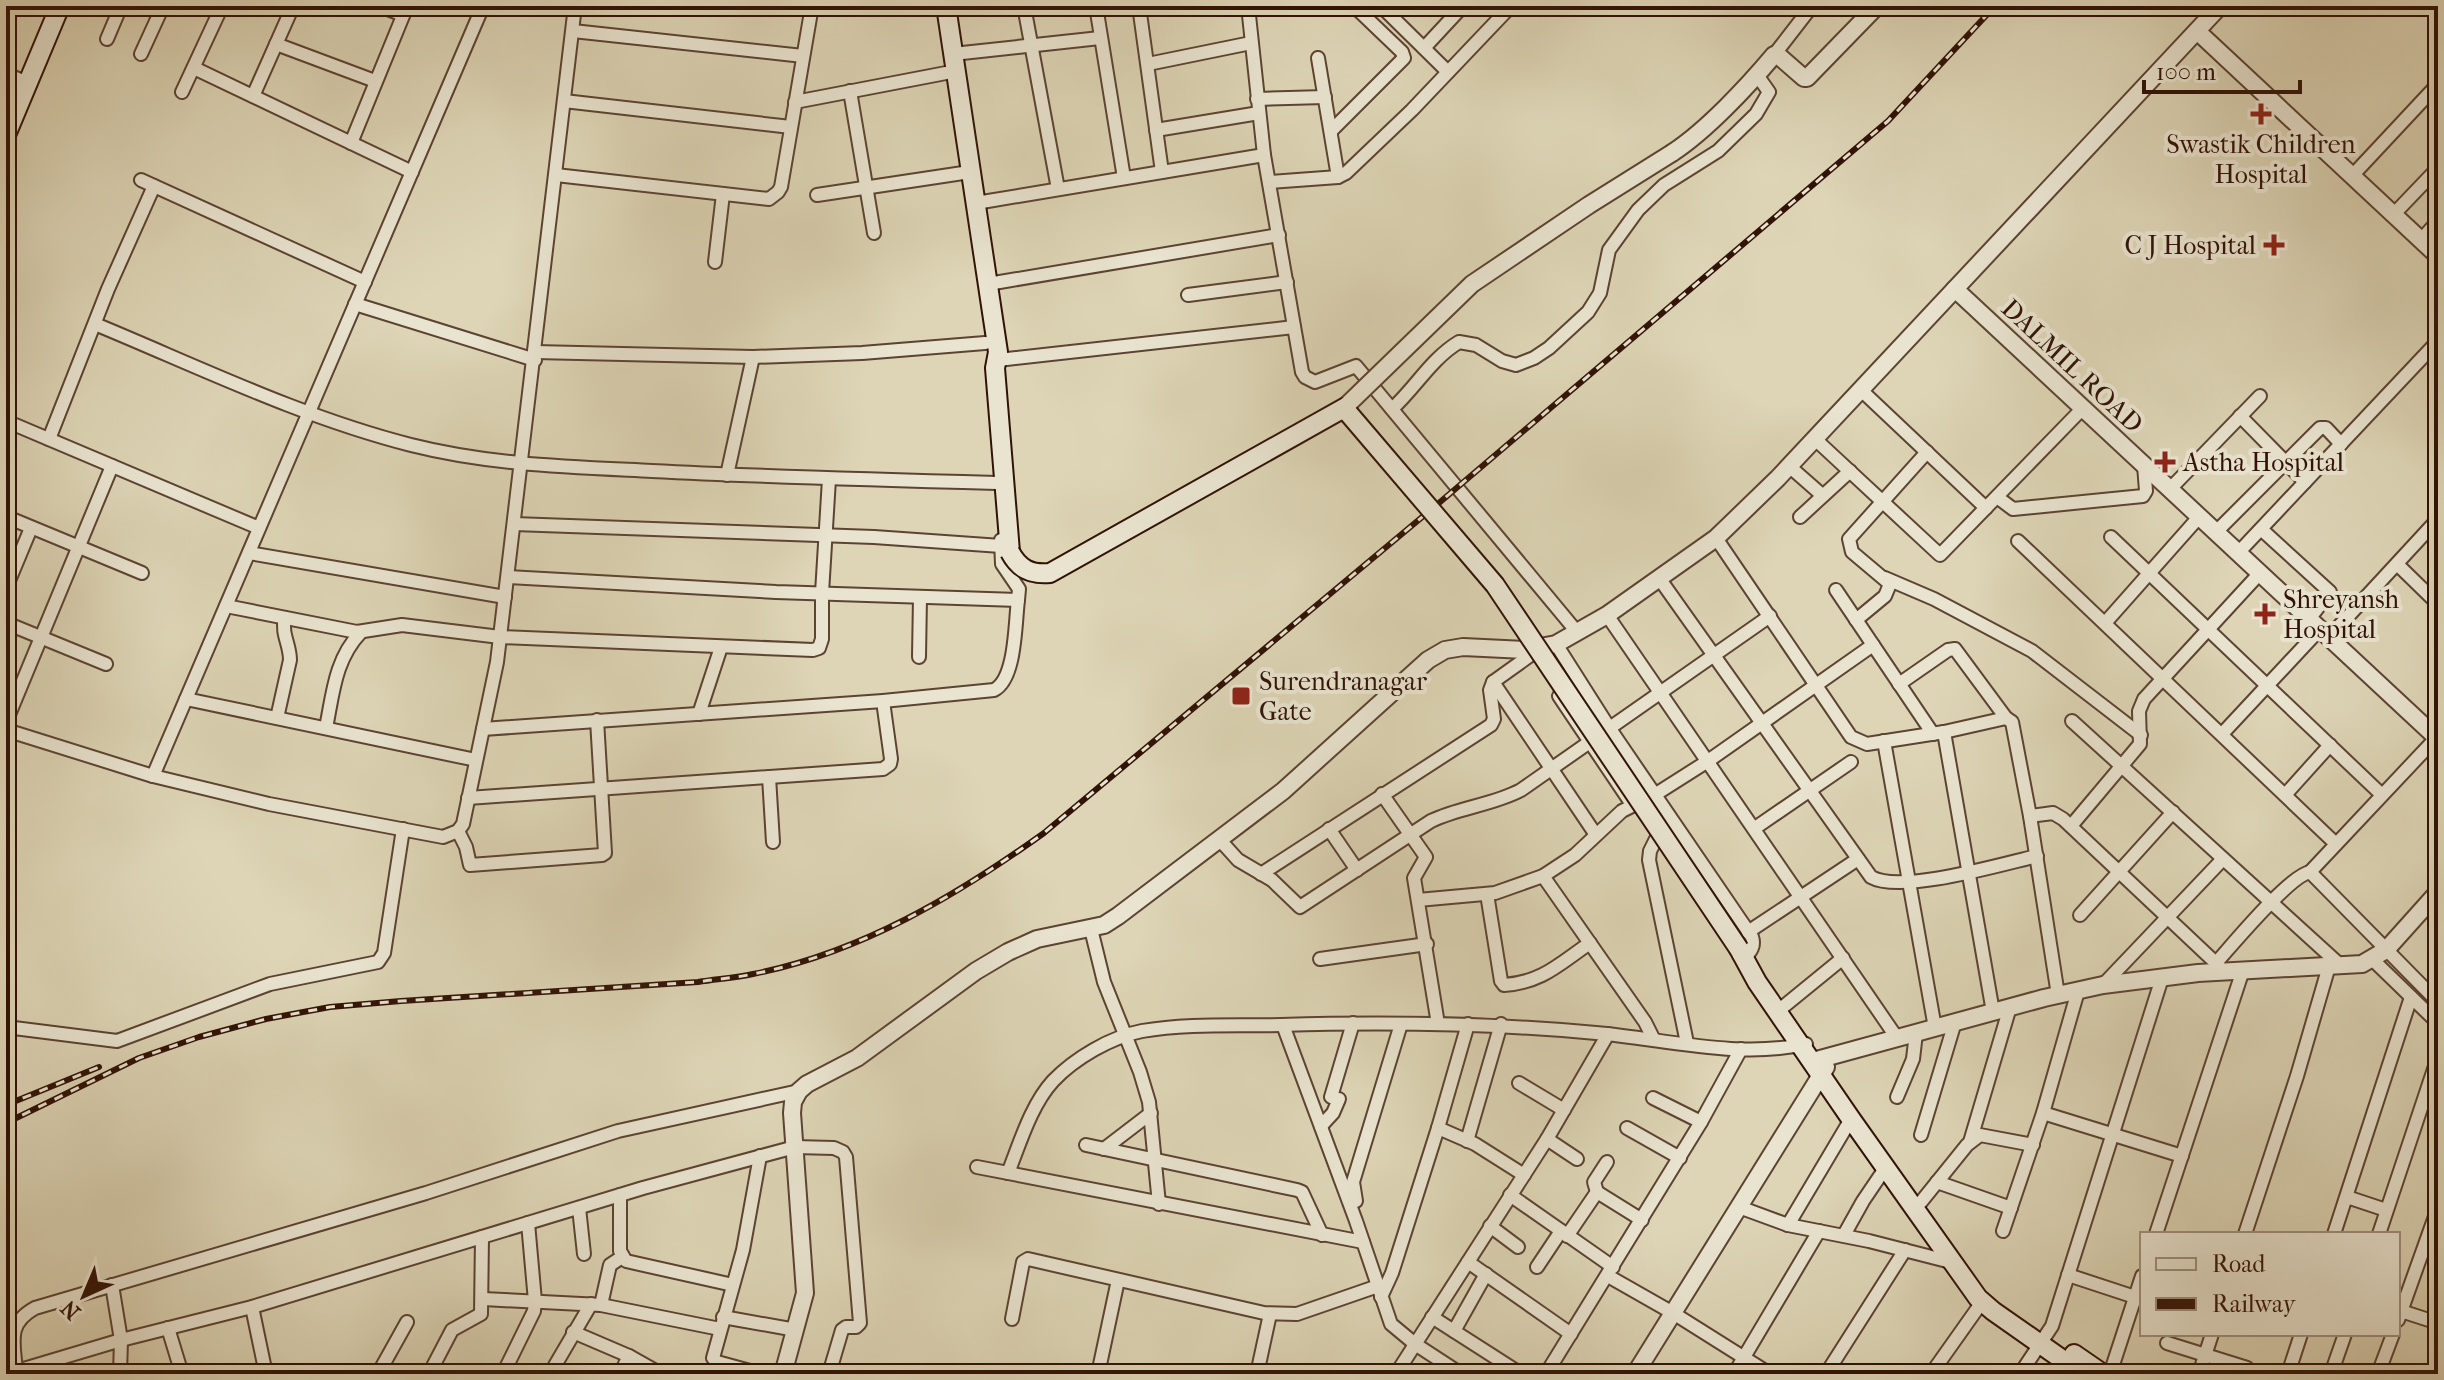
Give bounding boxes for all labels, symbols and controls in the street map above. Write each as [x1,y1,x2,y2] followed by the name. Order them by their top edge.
[2144,44,2300,94] scale bar
[2156,58,2216,86] text: 100 m
[2250,103,2272,125] marker: Swastik Children Hospital
[2166,129,2356,190] place label: Swastik Children Hospital
[2125,230,2256,261] place label: C J Hospital
[2263,234,2285,256] marker: C J Hospital
[1995,293,2149,439] street label: DALMIL ROAD
[2182,447,2344,478] place label: Astha Hospital
[2154,451,2176,473] marker: Astha Hospital
[2283,584,2400,645] place label: Shreyansh Hospital
[2254,603,2276,625] marker: Shreyansh Hospital
[1259,666,1427,727] place label: Surendranagar Gate
[1230,685,1252,707] marker: Surendranagar Gate
[2140,1232,2400,1336] legend
[2212,1250,2266,1278] text: Road
[44,1256,124,1336] north arrow
[2212,1290,2297,1318] text: Railway
[56,1294,86,1325] text: N

